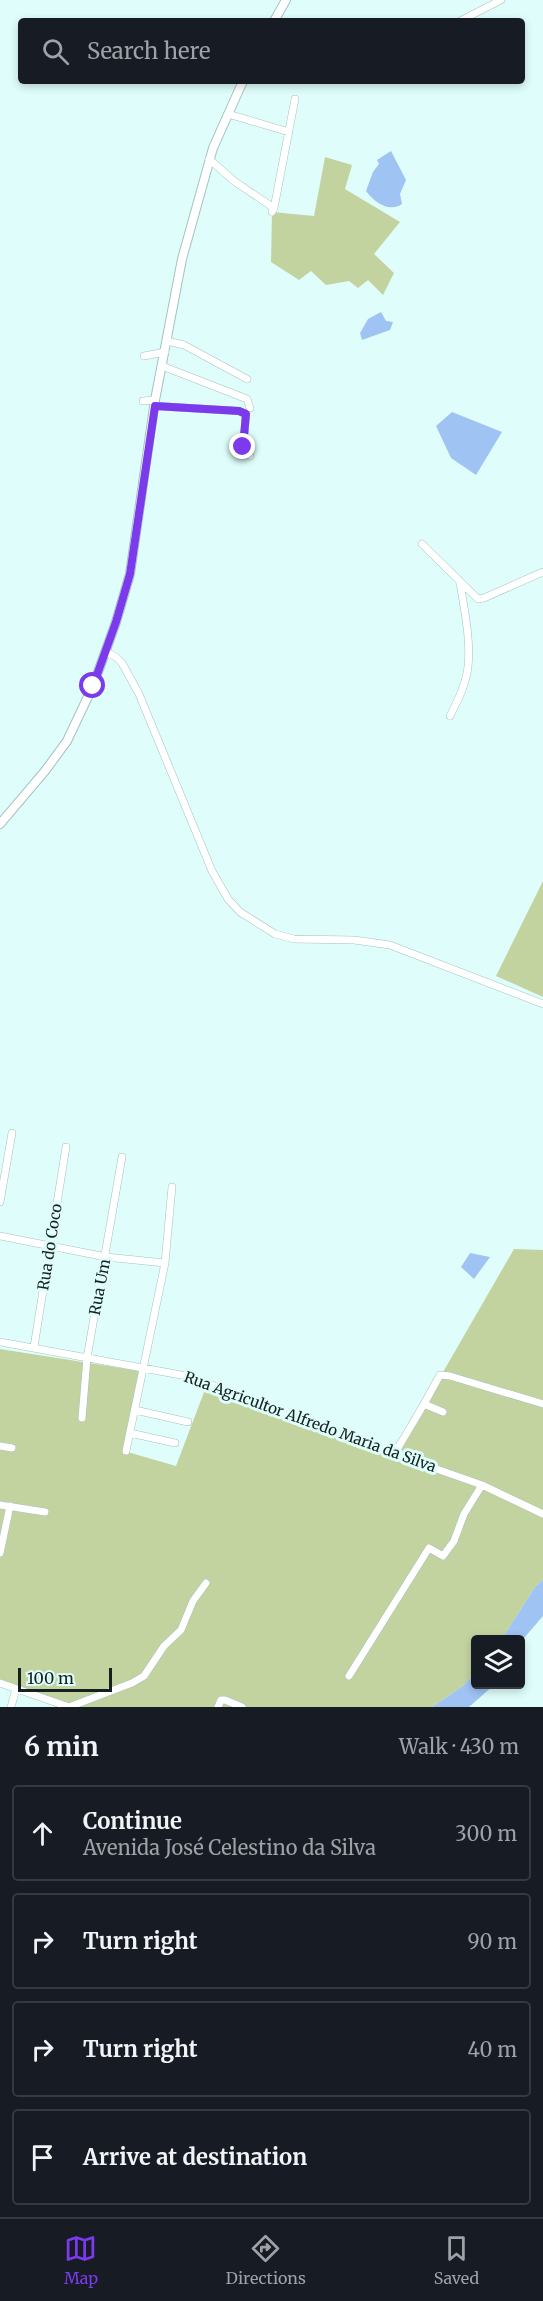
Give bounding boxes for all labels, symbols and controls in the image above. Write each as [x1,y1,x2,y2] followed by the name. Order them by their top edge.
[18,18,525,84] search box
[39,35,72,68] icon: search
[87,37,210,65] text: Search here
[229,433,255,459] route end
[79,672,105,698] route start
[33,1202,66,1292] street label: Rua do Coco
[85,1257,114,1317] street label: Rua Um
[182,1367,439,1476] street label: Rua Agricultor Alfredo Maria da Silva
[471,1635,525,1689] map controls
[471,1635,525,1689] button: layers
[18,1665,112,1692] scale bar
[27,1668,74,1688] text: 100 m
[24,1730,99,1763] text: 6 min
[399,1734,519,1759] text: Walk · 430 m
[83,1807,182,1835] text: Continue
[26,1817,59,1850] icon: ahead
[455,1821,517,1846] text: 300 m
[83,1835,376,1860] text: Avenida José Celestino da Silva
[26,1925,59,1958] icon: right
[83,1927,197,1955] text: Turn right
[467,1929,517,1954] text: 90 m
[26,2033,59,2066] icon: right
[83,2035,197,2063] text: Turn right
[467,2037,517,2062] text: 40 m
[26,2141,59,2174] icon: arrive
[83,2143,307,2171] text: Arrive at destination
[64,2232,98,2288] tab: Map
[226,2232,306,2288] tab: Directions
[434,2232,479,2288] tab: Saved

